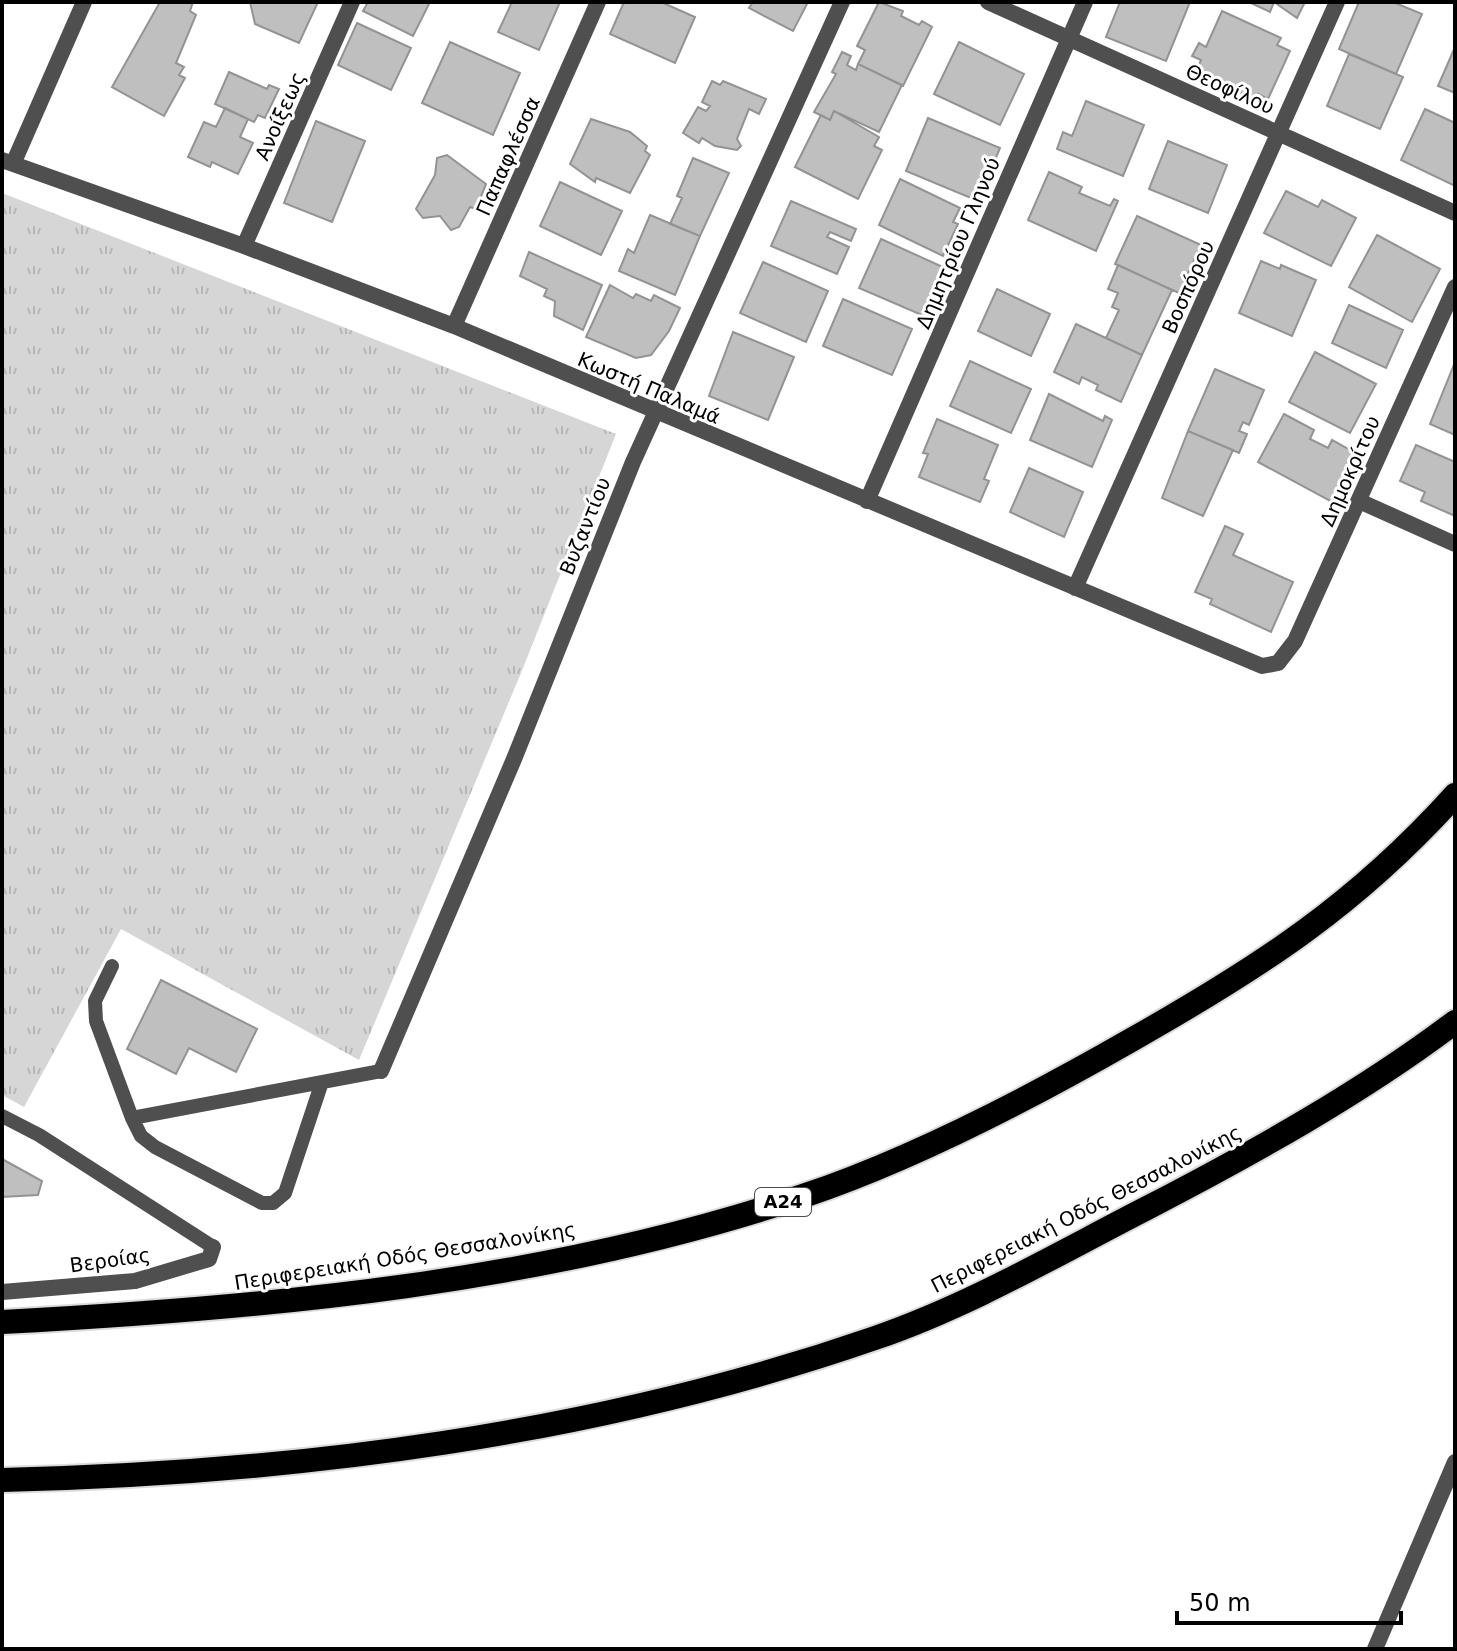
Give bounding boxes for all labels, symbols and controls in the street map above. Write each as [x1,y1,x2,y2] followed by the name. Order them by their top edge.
[1182,59,1278,119] street label: Θεοφίλου
[250,68,310,164] street label: Ανοίξεως
[471,93,545,219] street label: Παπαφλέσσα
[911,154,1005,332] street label: Δημητρίου Γληνού
[1157,237,1219,337] street label: Βοσπόρου
[574,347,724,429] street label: Κωστή Παλαμά
[1315,412,1385,530] street label: Δημοκρίτου
[555,474,615,578] street label: Βυζαντίου
[927,1120,1245,1298] street label: Περιφερειακή Οδός Θεσσαλονίκης
[755,1188,811,1216] road number: Α24
[233,1217,577,1295] street label: Περιφερειακή Οδός Θεσσαλονίκης
[68,1242,152,1278] street label: Βεροίας
[1177,1575,1401,1625] scale bar
[1189,1589,1251,1617] text: 50 m

